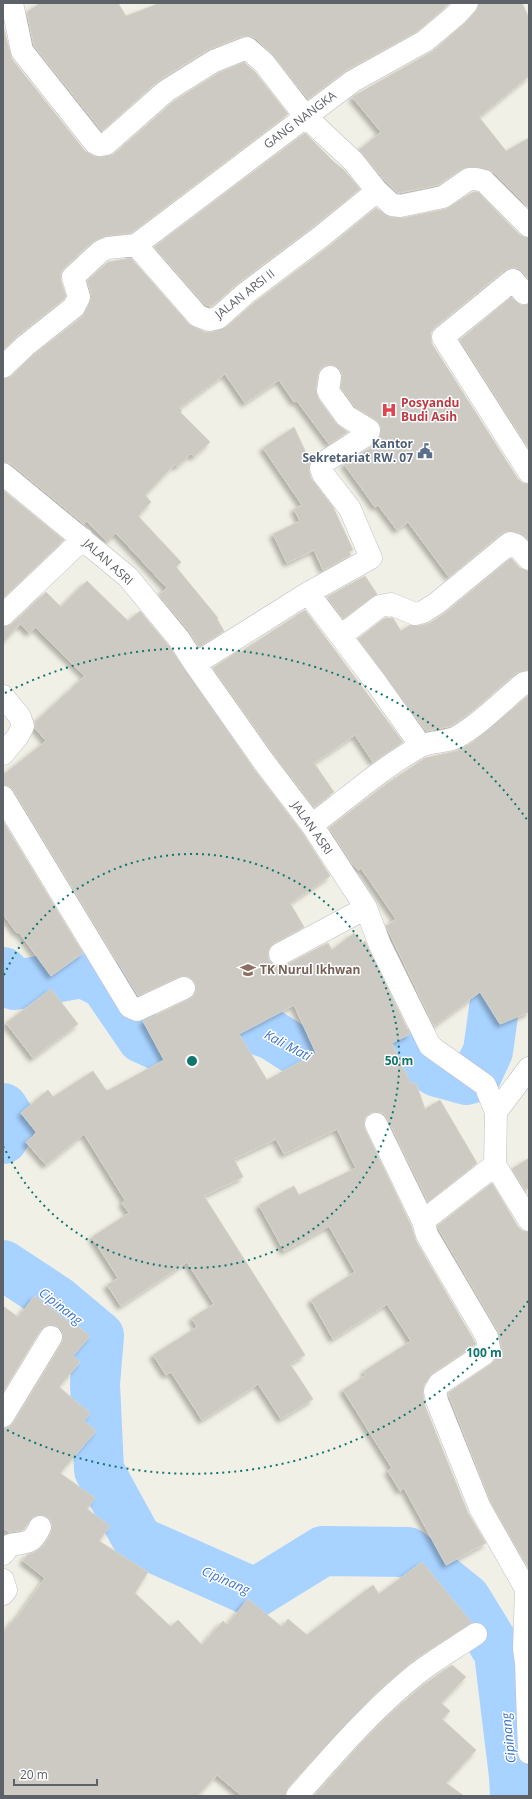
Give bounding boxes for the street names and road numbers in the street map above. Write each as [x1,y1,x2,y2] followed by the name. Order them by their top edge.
[260,87,340,152] street label: GANG NANGKA
[210,265,278,323] street label: JALAN ARSI II
[79,534,137,589] street label: JALAN ASRI
[287,797,337,858] street label: JALAN ASRI

